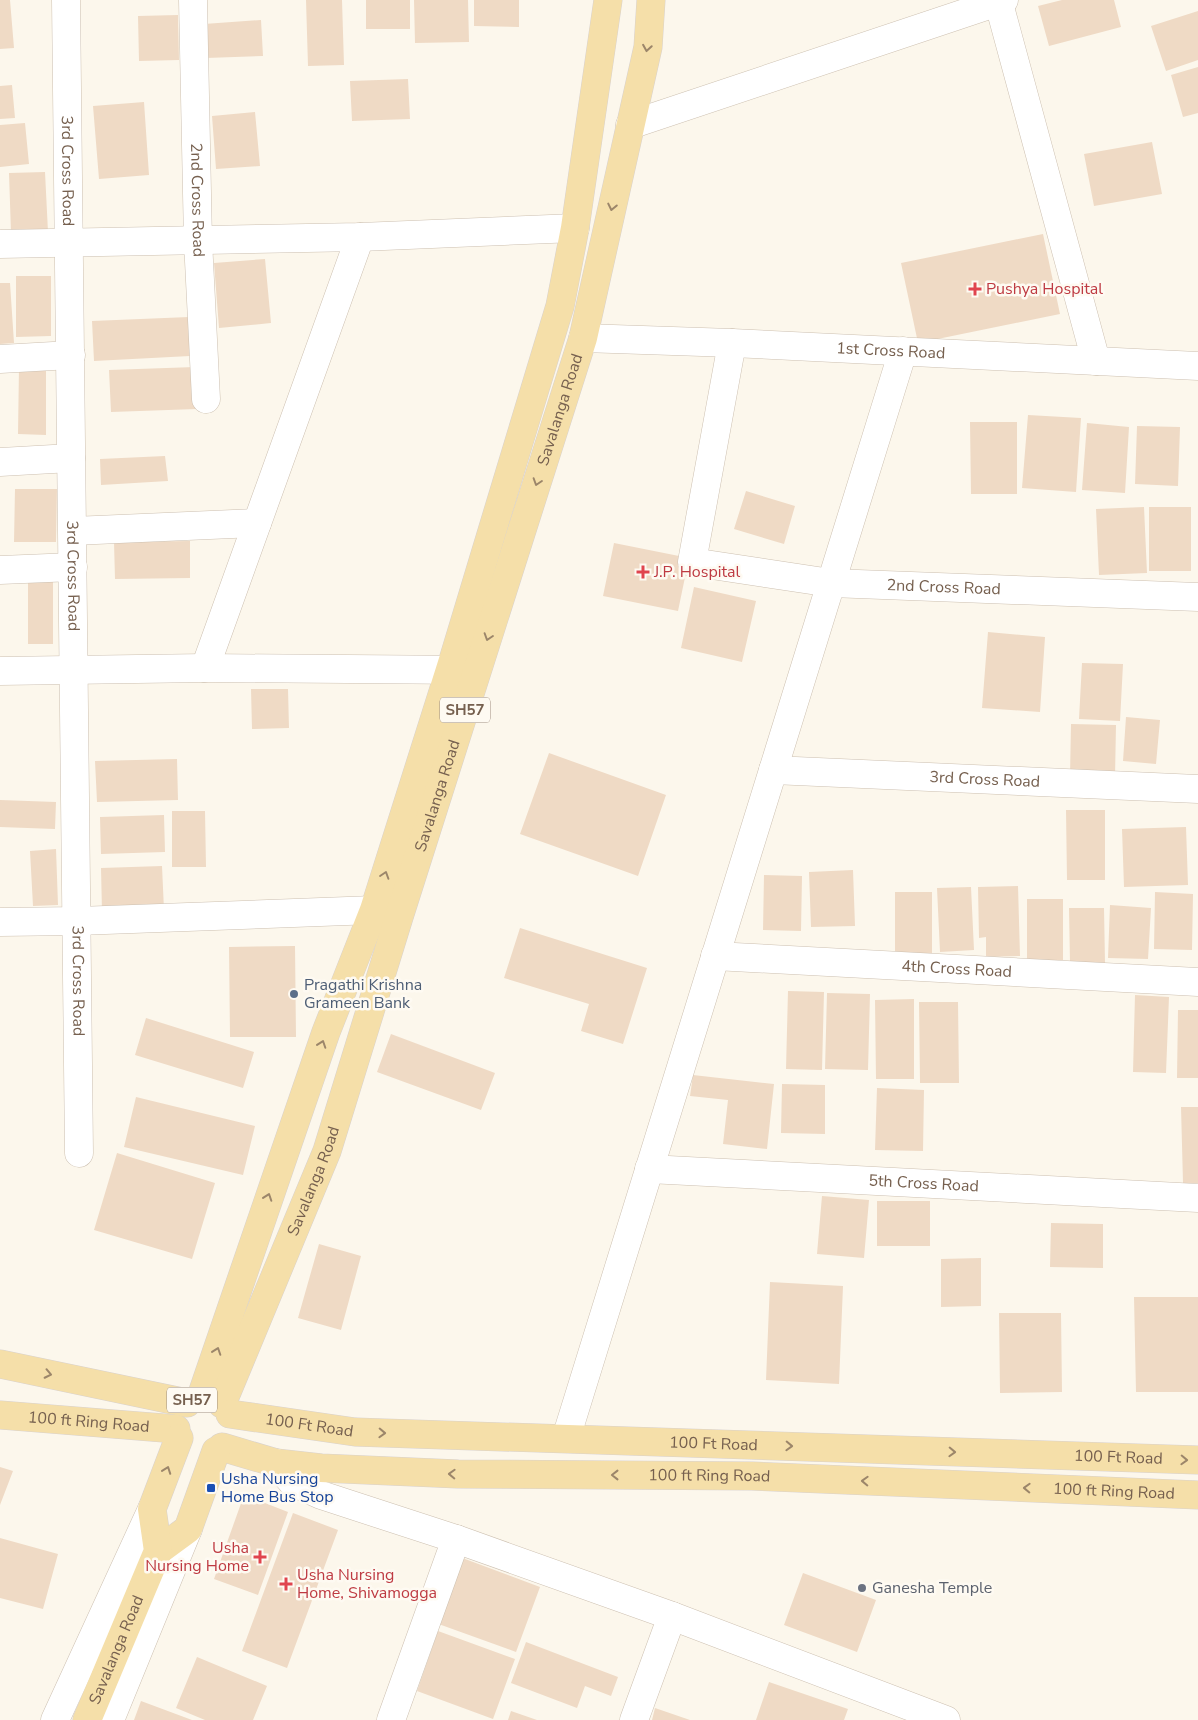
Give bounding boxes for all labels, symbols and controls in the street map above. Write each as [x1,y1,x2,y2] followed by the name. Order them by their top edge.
[642,44,652,53] one-way arrow
[56,115,79,227] street label: 3rd Cross Road
[185,143,210,258] street label: 2nd Cross Road
[607,203,618,212] one-way arrow
[986,278,1103,300] place label: Pushya Hospital
[968,282,982,296] marker: Pushya Hospital
[836,337,946,365] street label: 1st Cross Road
[532,351,588,469] street label: Savalanga Road
[533,477,543,486] one-way arrow
[61,520,85,632] street label: 3rd Cross Road
[653,561,741,583] place label: J.P. Hospital
[636,565,650,579] marker: J.P. Hospital
[886,574,1001,600] street label: 2nd Cross Road
[484,632,494,640] one-way arrow
[440,698,490,722] road number: SH57
[409,737,466,855] street label: Savalanga Road
[929,766,1041,793] street label: 3rd Cross Road
[380,872,390,880] one-way arrow
[66,925,89,1036] street label: 3rd Cross Road
[901,955,1012,983] street label: 4th Cross Road
[304,974,422,1014] place label: Pragathi Krishna Grameen Bank
[288,988,300,1000] marker: Pragathi Krishna Grameen Bank
[316,1040,326,1048] one-way arrow
[282,1124,345,1239] street label: Savalanga Road
[868,1170,979,1197] street label: 5th Cross Road
[263,1193,273,1202] one-way arrow
[211,1347,221,1356] one-way arrow
[43,1368,52,1379] one-way arrow
[167,1388,217,1412] road number: SH57
[27,1406,150,1438] street label: 100 ft Ring Road
[264,1408,355,1443] street label: 100 Ft Road
[378,1427,386,1438] one-way arrow
[669,1431,758,1456] street label: 100 Ft Road
[786,1441,794,1452] one-way arrow
[1074,1445,1163,1470] street label: 100 Ft Road
[948,1447,956,1457] one-way arrow
[1180,1455,1188,1465] one-way arrow
[648,1464,771,1488] street label: 100 ft Ring Road
[161,1466,171,1475] one-way arrow
[221,1468,334,1508] place label: Usha Nursing Home Bus Stop
[448,1468,456,1479] one-way arrow
[610,1470,618,1480] one-way arrow
[860,1476,868,1486] one-way arrow
[1053,1478,1175,1505] street label: 100 ft Ring Road
[205,1482,217,1494] marker: Usha Nursing Home Bus Stop
[1023,1482,1031,1493] one-way arrow
[145,1537,249,1577] place label: Usha Nursing Home
[253,1550,267,1564] marker: Usha Nursing Home
[297,1564,437,1604] place label: Usha Nursing Home, Shivamogga
[279,1577,293,1591] marker: Usha Nursing Home, Shivamogga
[872,1577,992,1599] place label: Ganesha Temple
[856,1582,868,1594] marker: Ganesha Temple
[84,1592,149,1708] street label: Savalanga Road

